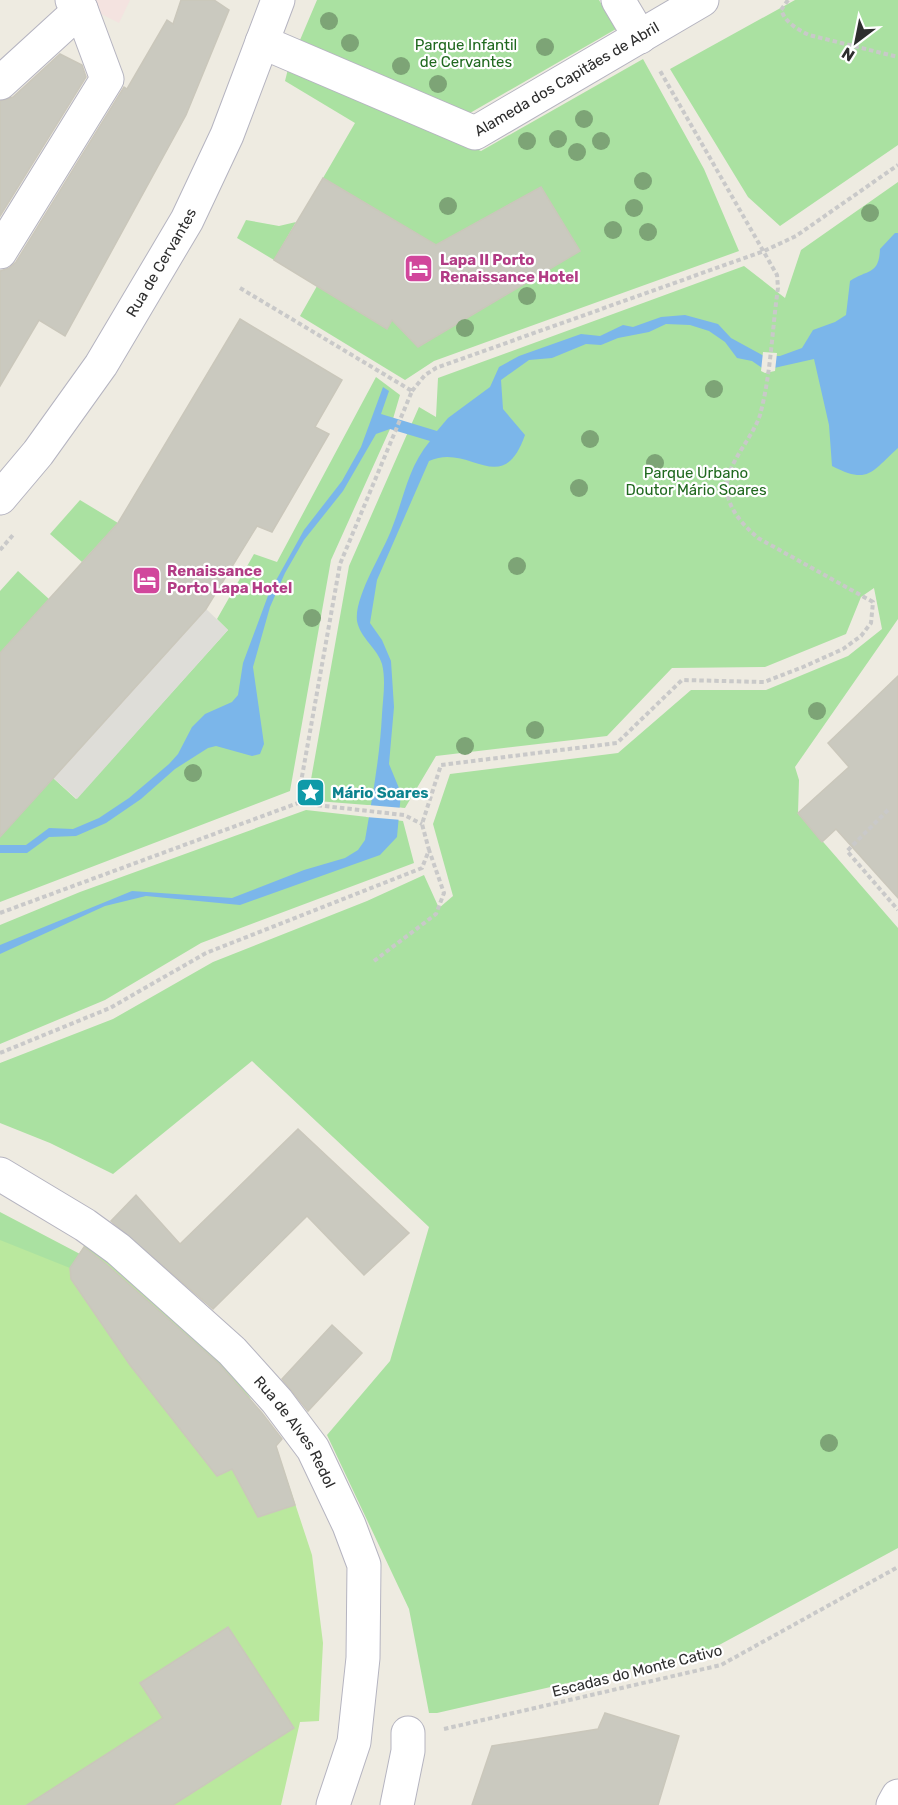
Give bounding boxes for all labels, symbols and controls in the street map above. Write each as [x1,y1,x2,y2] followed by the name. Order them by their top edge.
[826,12,886,72] north arrow
[471,18,662,140] street label: Alameda dos Capitães de Abril
[415,36,517,71] park label: Parque Infantil de Cervantes
[838,43,858,65] text: N
[122,205,200,320] street label: Rua de Cervantes
[440,251,579,286] place label: Lapa II Porto Renaissance Hotel
[403,253,435,285] hotel icon: Lapa II Porto Renaissance Hotel
[625,464,767,499] park label: Parque Urbano Doutor Mário Soares
[167,562,292,597] place label: Renaissance Porto Lapa Hotel
[130,564,162,596] hotel icon: Renaissance Porto Lapa Hotel
[295,777,327,809] place icon: Mário Soares
[332,784,429,802] place label: Mário Soares
[250,1372,339,1491] street label: Rua de Alves Redol
[550,1641,724,1701] street label: Escadas do Monte Cativo

